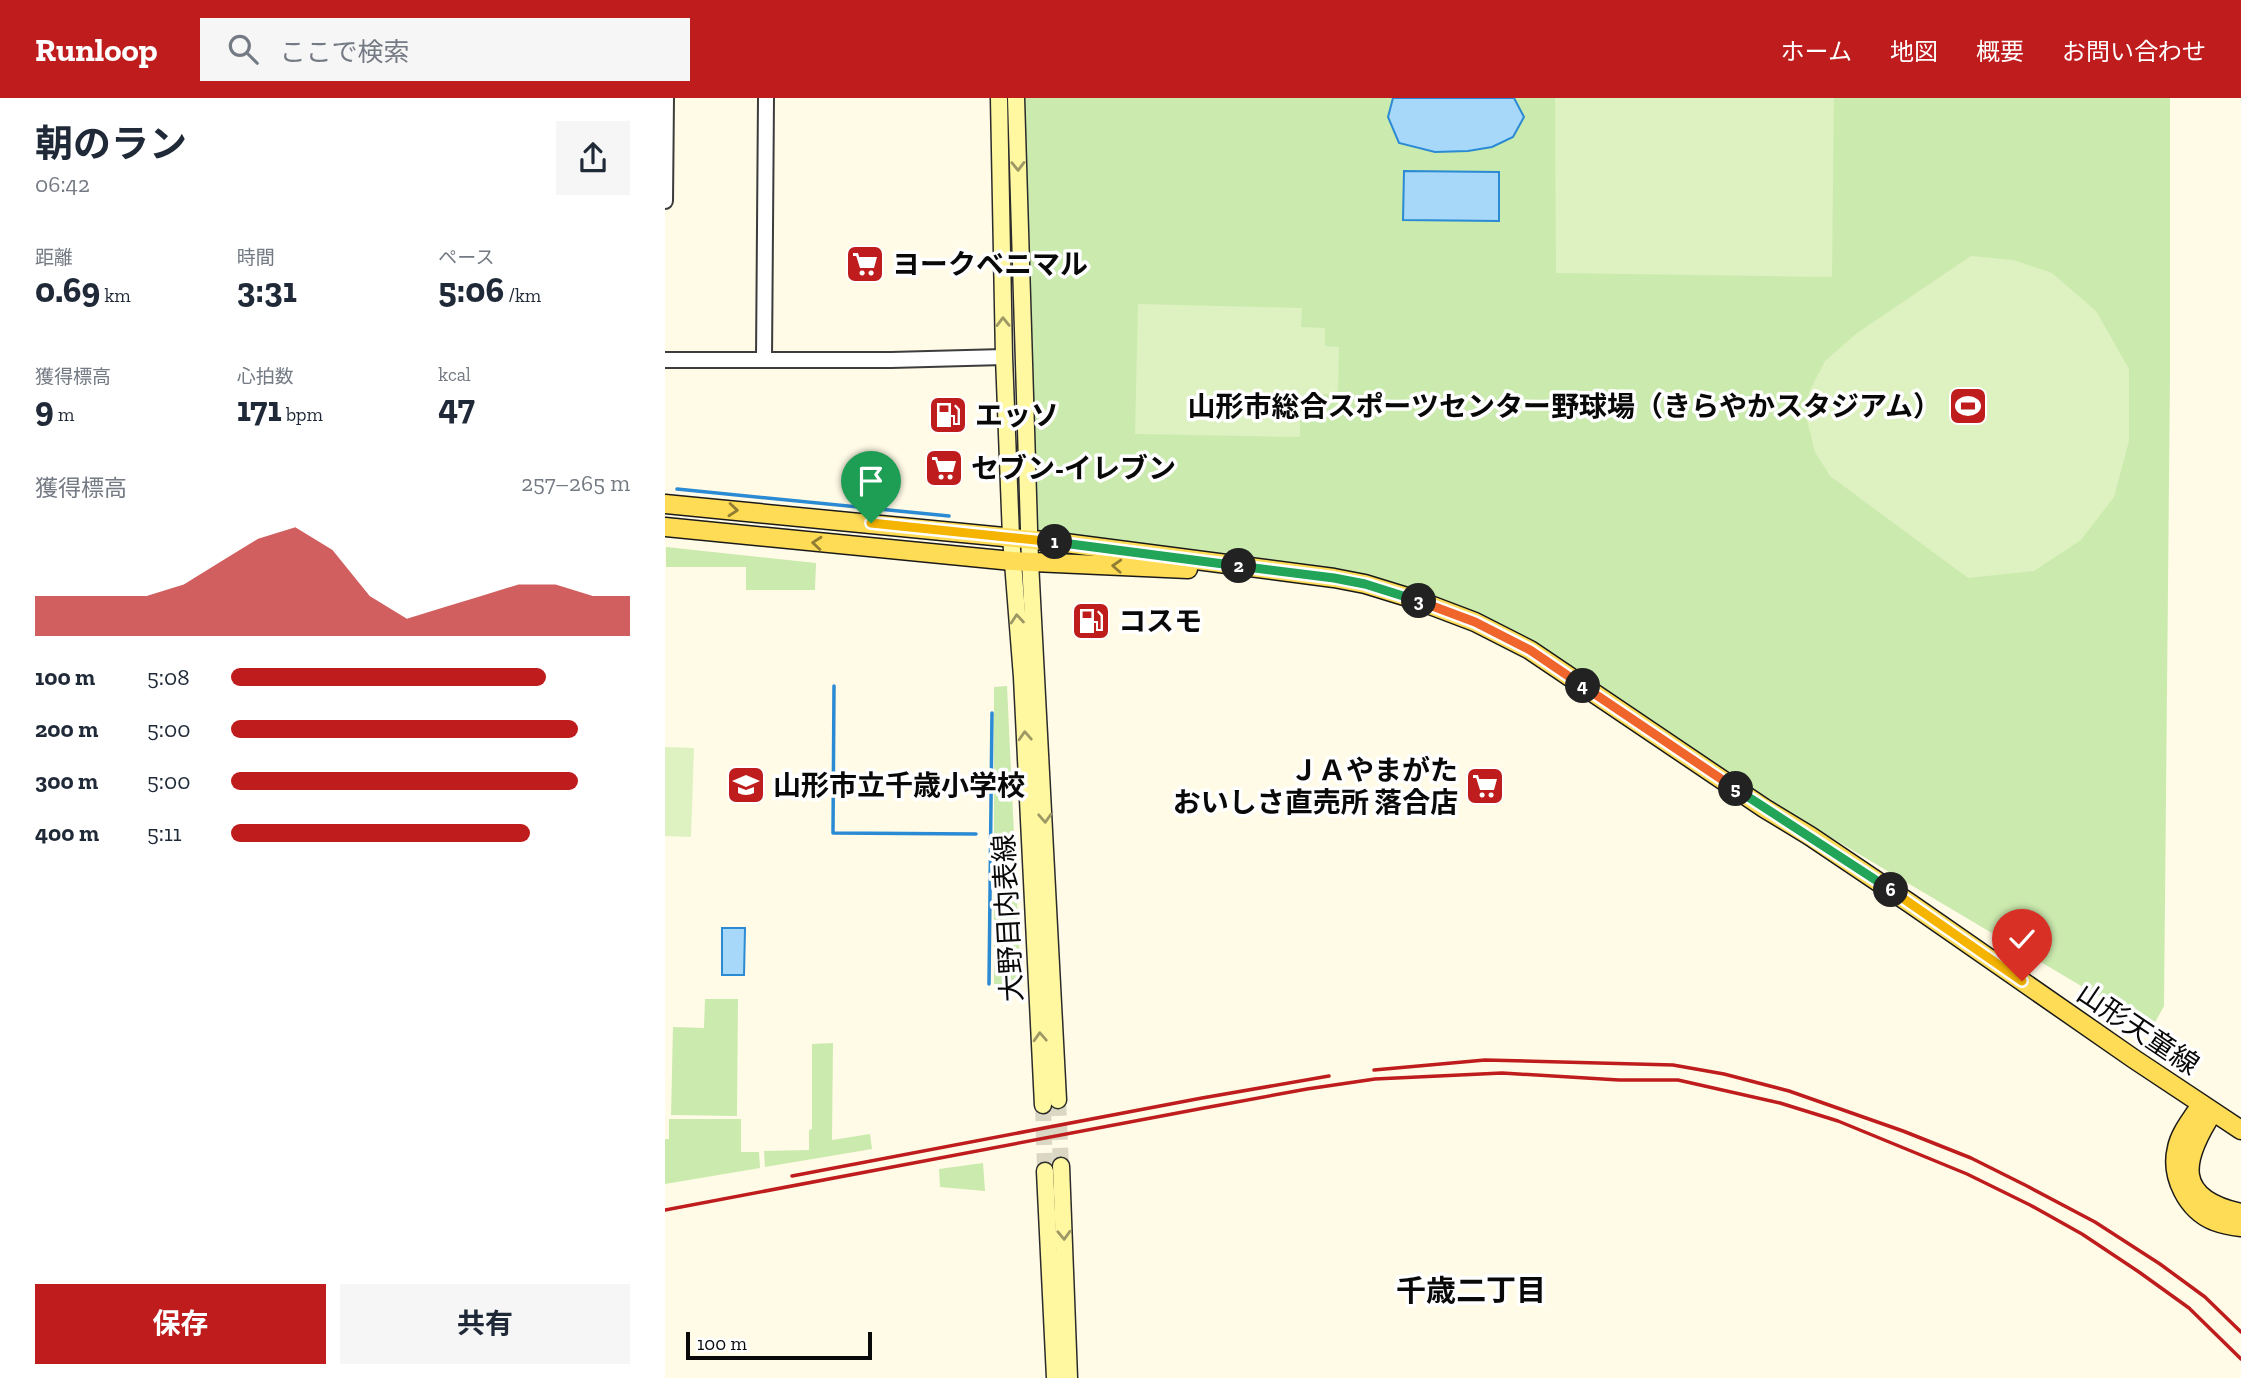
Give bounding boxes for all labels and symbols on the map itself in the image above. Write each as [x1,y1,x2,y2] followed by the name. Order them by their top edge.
[1010,161,1026,172] one-way arrow
[844,243,886,285] supermarket icon: ヨークベニマル
[892,248,1088,281] place label: ヨークベニマル
[995,316,1011,326] one-way arrow
[1947,385,1989,427] sports icon: 山形市総合スポーツセンター野球場（きらやかスタジアム）
[1188,390,1941,423] place label: 山形市総合スポーツセンター野球場（きらやかスタジアム）
[927,394,969,436] fuel station icon: エッソ
[975,399,1059,432] place label: エッソ
[923,447,965,489] supermarket icon: セブン-イレブン
[841,451,901,523] pin
[971,452,1176,485] place label: セブン-イレブン
[727,502,739,517] one-way arrow
[1037,524,1073,560] pin: 1
[811,535,823,550] one-way arrow
[1221,548,1257,584] pin: 2
[1111,559,1122,574] one-way arrow
[1401,584,1437,618] pin: 3
[1070,600,1112,642] fuel station icon: コスモ
[1118,605,1202,638] place label: コスモ
[1010,613,1025,624] one-way arrow
[1565,668,1601,704] pin: 4
[1017,730,1032,741] one-way arrow
[1173,754,1458,819] place label: ＪＡやまがた おいしさ直売所 落合店
[725,764,767,806] school or university icon: 山形市立千歳小学校
[1464,765,1506,807] supermarket icon: ＪＡやまがた おいしさ直売所 落合店
[773,769,1025,802] place label: 山形市立千歳小学校
[1719,772,1753,806] pin: 5
[1037,813,1052,824] one-way arrow
[987,833,1029,1003] street label: 大野目内表線
[1873,872,1909,908] pin: 6
[1992,909,2052,981] pin
[2071,976,2205,1082] street label: 山形天童線
[1033,1031,1048,1042] one-way arrow
[1056,1229,1071,1240] one-way arrow
[1396,1273,1546,1309] district label: 千歳二丁目
[686,1329,871,1361] scale bar

